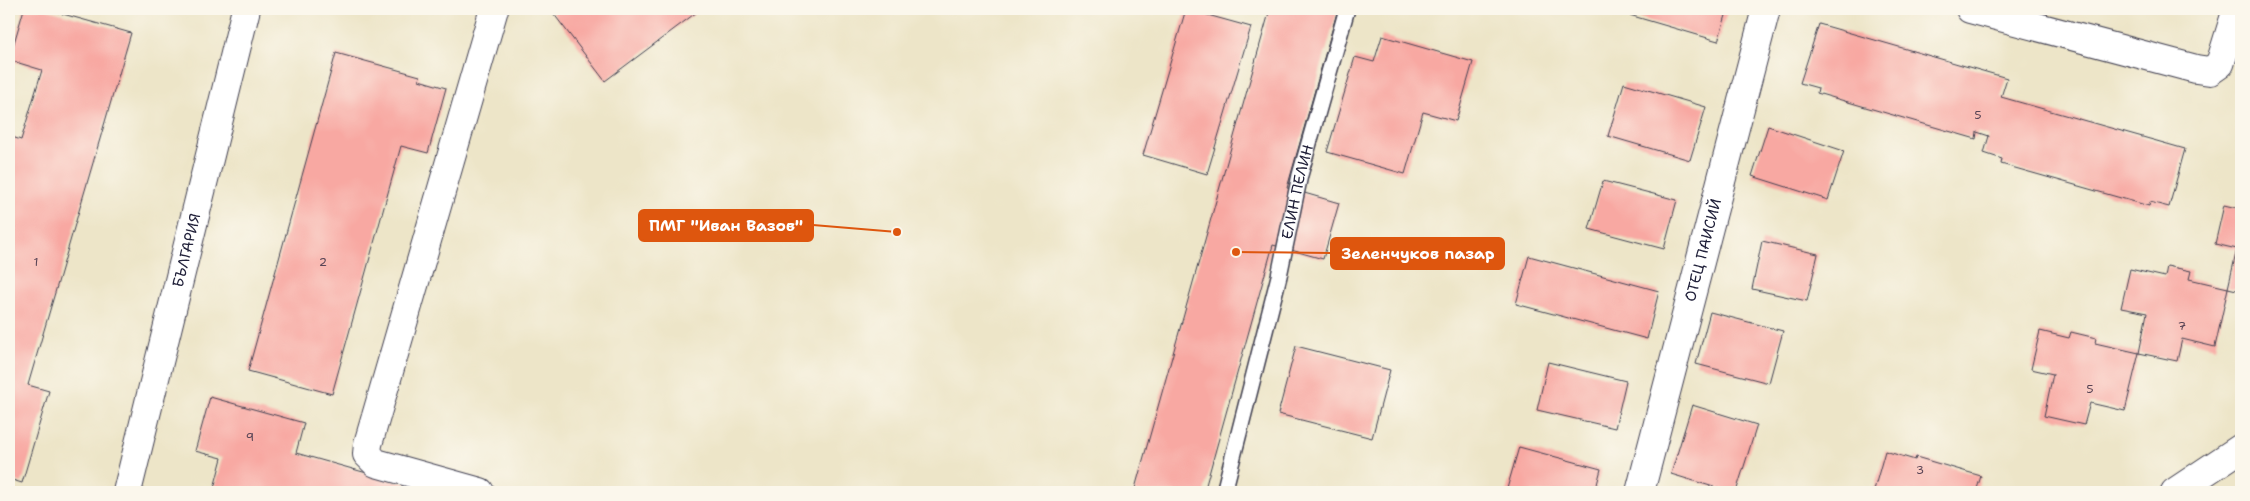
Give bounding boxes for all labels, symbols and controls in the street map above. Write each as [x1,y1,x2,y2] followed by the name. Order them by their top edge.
[1974,107,1982,123] house number: 5
[1277,142,1318,241] street label: ЕЛИН ПЕЛИН
[1680,196,1726,304] street label: ОТЕЦ ПАИСИЙ
[639,210,813,241] callout: ПМГ "Иван Вазов"
[168,211,205,289] street label: БЪЛГАРИЯ
[649,215,803,236] text: ПМГ "Иван Вазов"
[1331,238,1504,269] callout: Зеленчуков пазар
[1342,243,1495,264] text: Зеленчуков пазар
[33,254,39,270] house number: 1
[319,254,327,270] house number: 2
[2178,318,2186,334] house number: 7
[2086,381,2094,397] house number: 5
[246,429,254,445] house number: 9
[1916,462,1924,478] house number: 3

